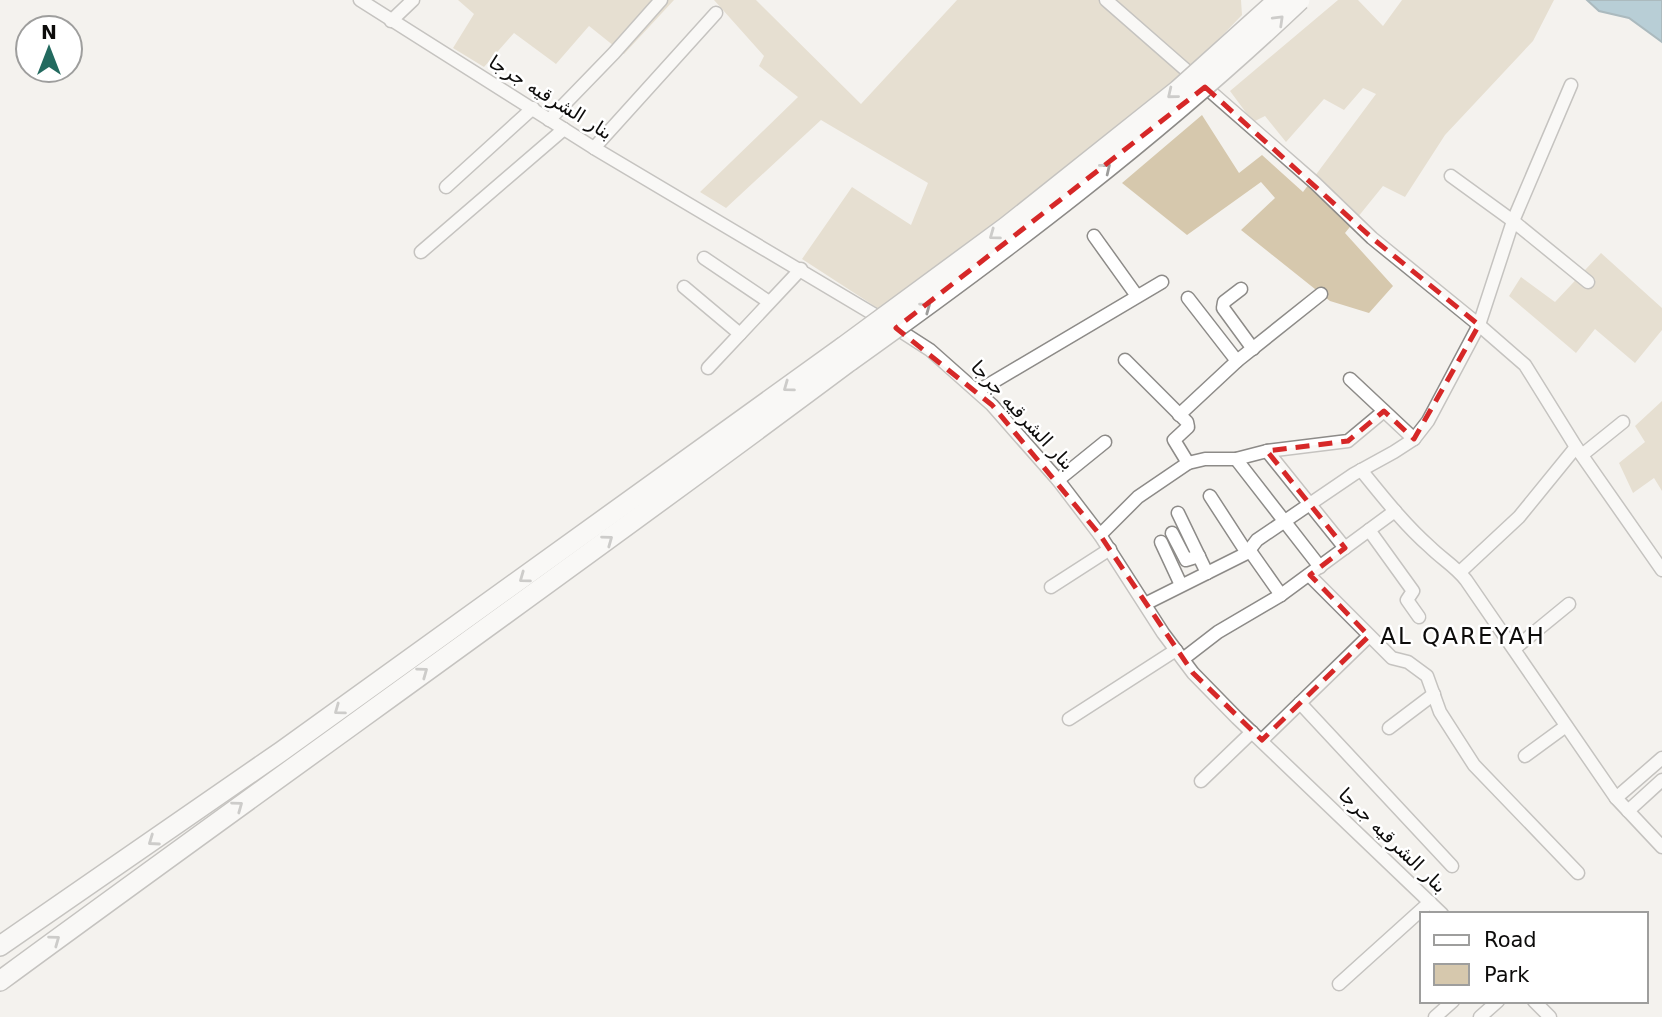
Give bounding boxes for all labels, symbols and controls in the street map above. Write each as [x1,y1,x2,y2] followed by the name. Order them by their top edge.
[14,14,84,84] north arrow
[1271,16,1284,29] one-way arrow
[41,21,57,43] text: N
[485,50,617,145] street label: بنار الشرقيه جرجا
[1168,86,1181,98] one-way arrow
[1099,164,1111,177] one-way arrow
[989,227,1002,240] one-way arrow
[918,303,931,315] one-way arrow
[966,356,1079,475] street label: بنار الشرقيه جرجا
[783,379,796,391] one-way arrow
[600,536,613,548] one-way arrow
[519,570,532,582] one-way arrow
[1380,623,1546,649] district label: AL QAREYAH
[415,668,428,681] one-way arrow
[334,702,347,714] one-way arrow
[1334,783,1451,898] street label: بنار الشرقيه جرجا
[231,801,243,814] one-way arrow
[148,833,161,845] one-way arrow
[1420,912,1648,1003] legend
[1484,928,1537,952] text: Road
[47,936,60,948] one-way arrow
[1484,963,1530,987] text: Park

